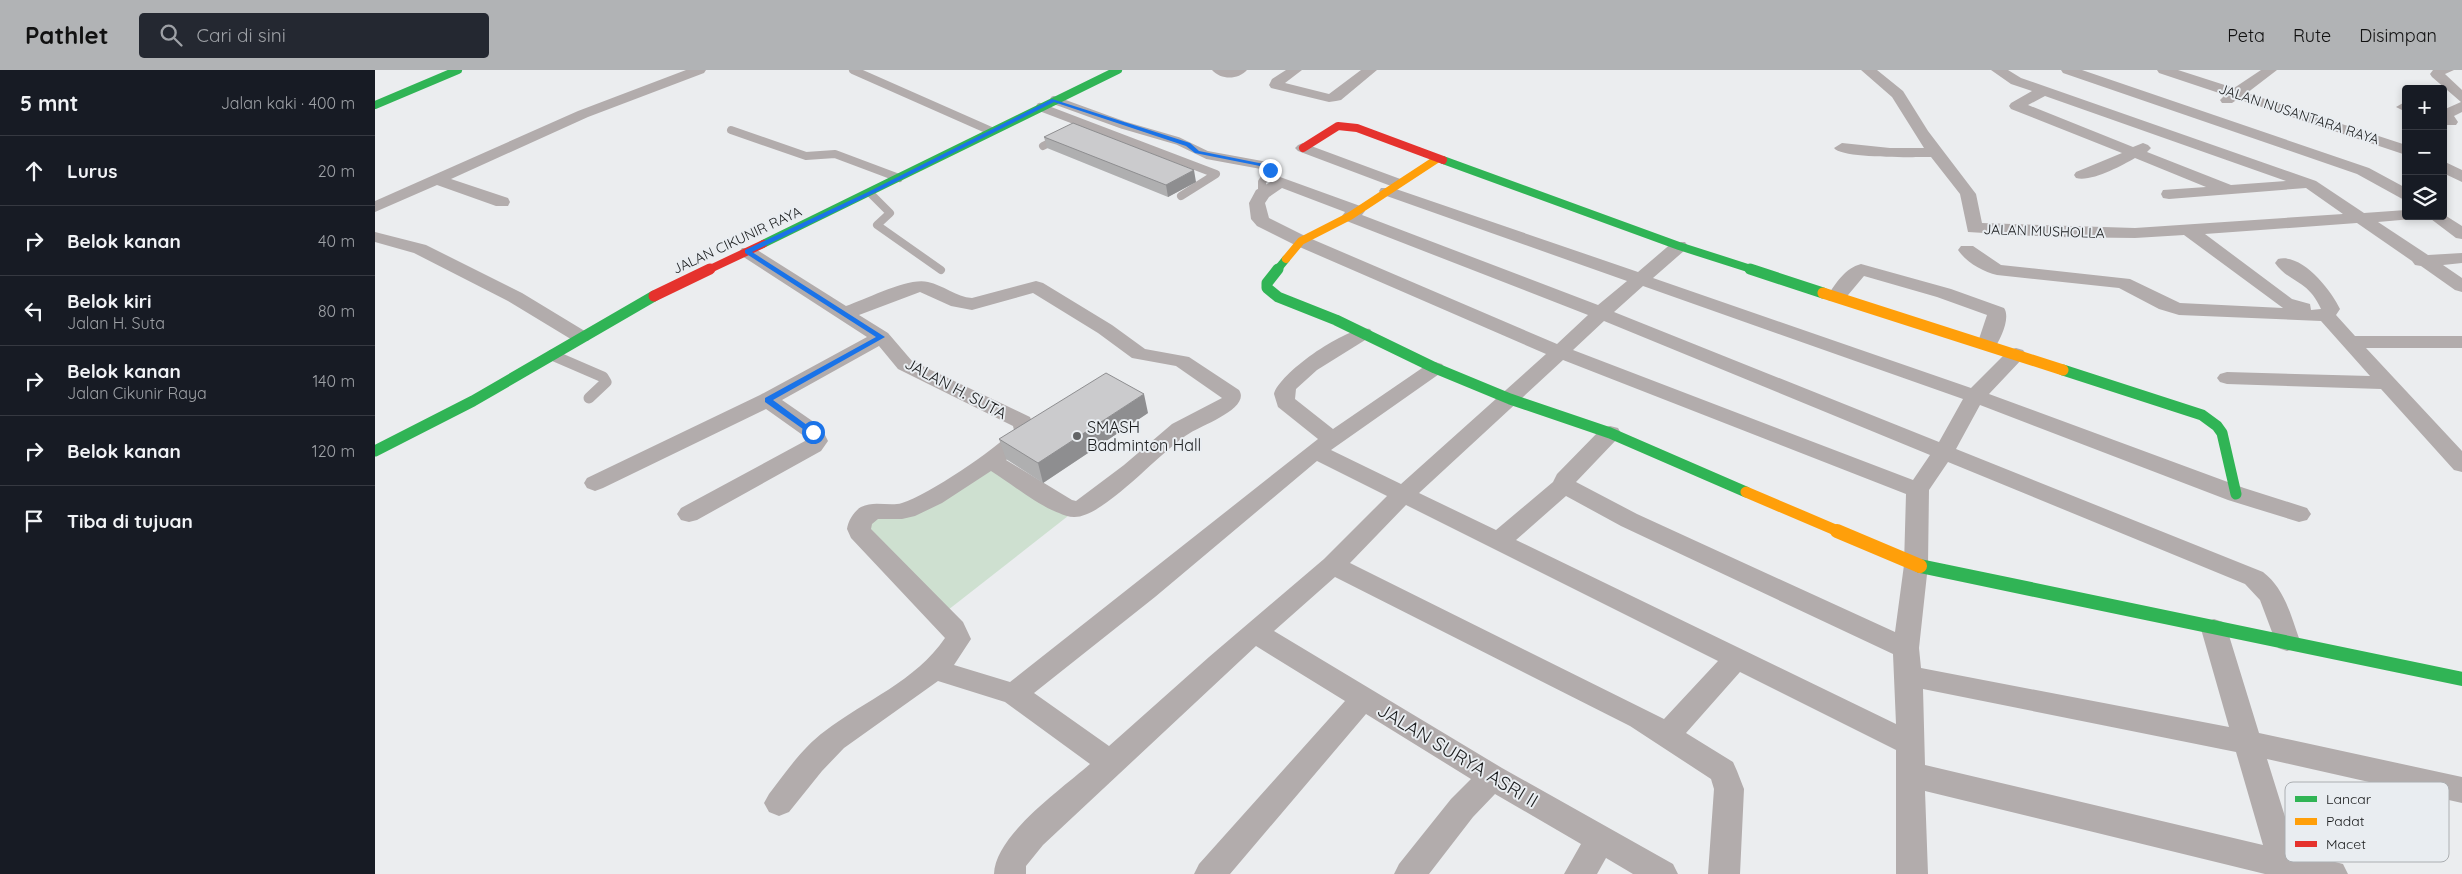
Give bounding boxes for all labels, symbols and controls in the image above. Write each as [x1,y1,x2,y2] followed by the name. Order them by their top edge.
[139,13,489,58] search box
[25,20,109,50] text: Pathlet
[157,21,185,49] icon: search
[197,23,286,47] text: Cari di sini
[2227,24,2265,47] text: Peta
[2293,24,2331,47] text: Rute
[2359,24,2437,47] text: Disimpan
[2216,80,2382,148] street label: JALAN NUSANTARA RAYA
[2402,85,2447,220] map controls
[2402,85,2447,130] button: +
[20,90,78,116] text: 5 mnt
[221,93,355,113] text: Jalan kaki · 400 m
[2402,130,2447,175] button: −
[20,157,48,185] icon: ahead
[67,159,117,183] text: Lurus
[1259,159,1282,182] route end
[318,161,355,181] text: 20 m
[2402,175,2447,220] button: layers
[670,202,804,278] street label: JALAN CIKUNIR RAYA
[1983,220,2105,242] street label: JALAN MUSHOLLA
[20,227,48,255] icon: right
[67,229,181,253] text: Belok kanan
[318,231,355,251] text: 40 m
[67,289,152,313] text: Belok kiri
[20,297,48,325] icon: left
[318,301,355,321] text: 80 m
[67,313,165,333] text: Jalan H. Suta
[902,353,1010,423] street label: JALAN H. SUTA
[67,359,181,383] text: Belok kanan
[20,367,48,395] icon: right
[312,371,355,391] text: 140 m
[67,383,207,403] text: Jalan Cikunir Raya
[1087,417,1201,455] place label: SMASH Badminton Hall
[802,421,825,444] route start
[1071,430,1083,442] marker: SMASH Badminton Hall
[20,437,48,465] icon: right
[67,439,181,463] text: Belok kanan
[312,441,355,461] text: 120 m
[20,507,48,535] icon: arrive
[67,509,193,533] text: Tiba di tujuan
[1373,698,1543,812] street label: JALAN SURYA ASRI II
[2285,782,2449,862] legend
[2326,790,2372,808] text: Lancar
[2326,812,2365,830] text: Padat
[2326,835,2366,853] text: Macet

